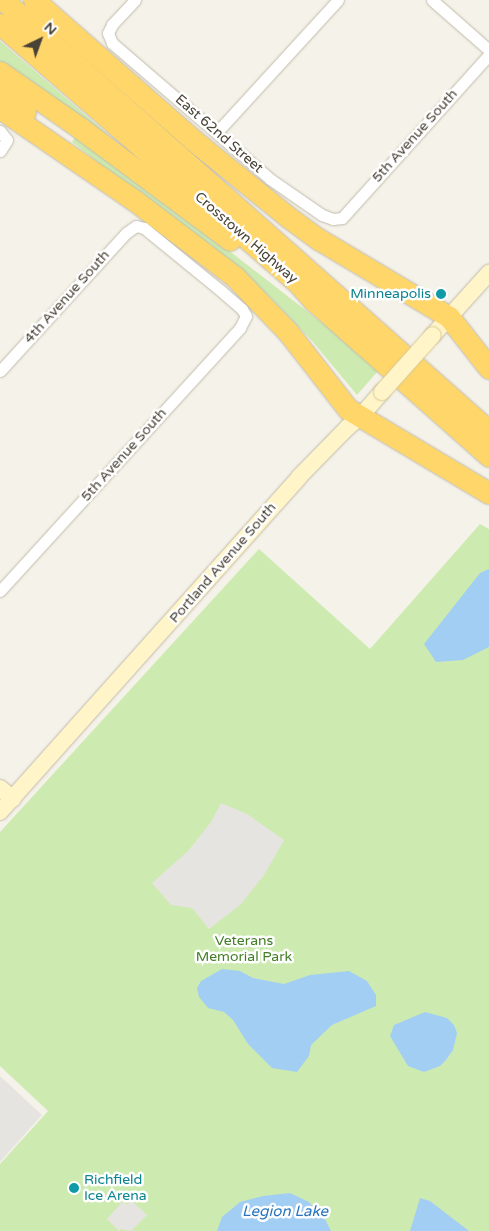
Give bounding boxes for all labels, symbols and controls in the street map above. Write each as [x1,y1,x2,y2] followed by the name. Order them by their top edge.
[15,15,65,65] north arrow
[41,18,60,39] text: N
[369,86,461,186] street label: 5th Avenue South
[172,91,266,177] street label: East 62nd Street
[191,189,301,287] street label: Crosstown Highway
[21,247,113,347] street label: 4th Avenue South
[350,286,431,302] place label: Minneapolis
[435,288,447,300] marker: Minneapolis
[78,405,170,505] street label: 5th Avenue South
[166,499,280,627] street label: Portland Avenue South
[196,933,292,966] park label: Veterans Memorial Park
[84,1172,147,1204] place label: Richfield Ice Arena
[68,1182,80,1194] marker: Richfield Ice Arena
[242,1203,328,1221] water label: Legion Lake

